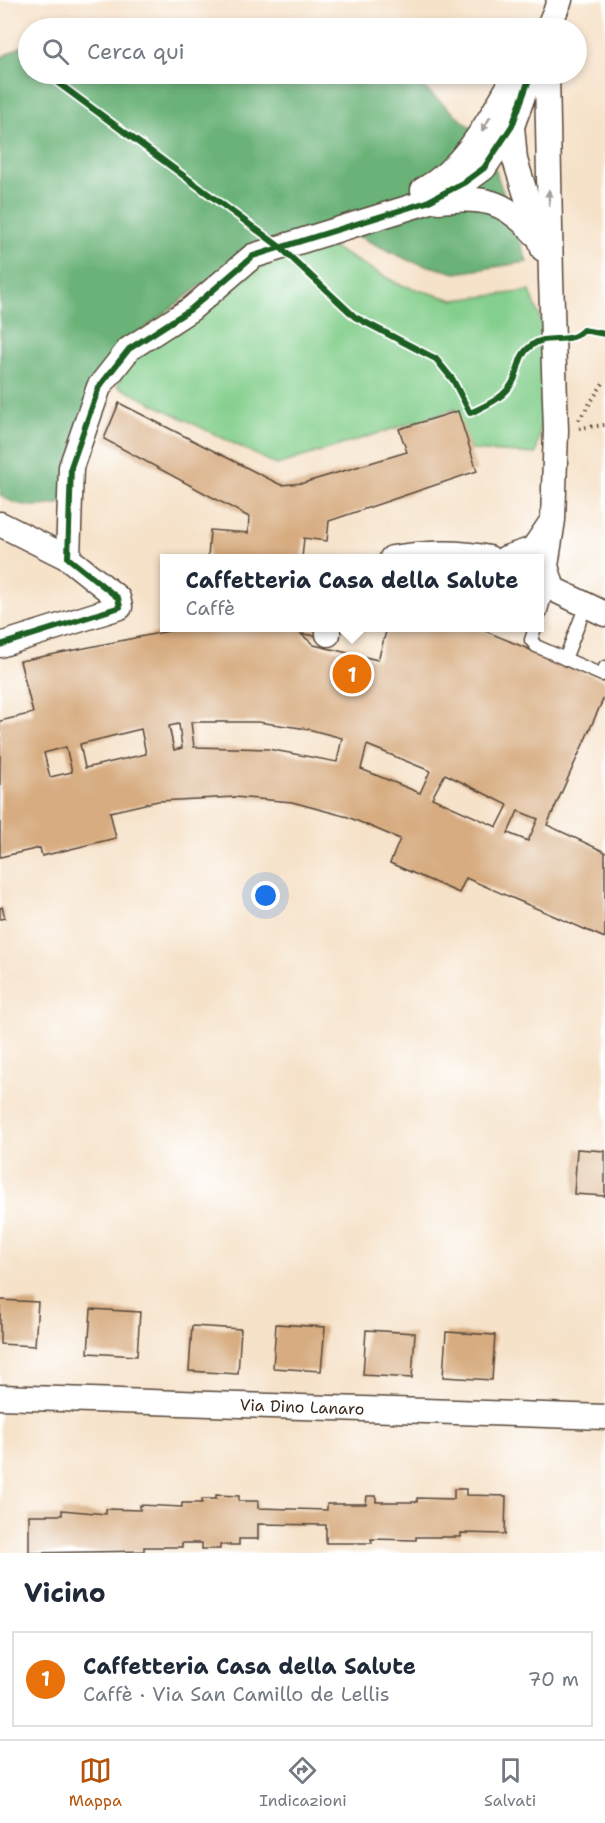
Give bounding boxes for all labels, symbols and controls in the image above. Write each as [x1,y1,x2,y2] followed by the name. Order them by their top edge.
[18,18,587,84] search box
[39,35,72,68] icon: search
[87,37,185,66] text: Cerca qui
[481,116,492,132] one-way arrow
[544,189,554,208] one-way arrow
[160,554,544,632] popup
[186,566,518,595] text: Caffetteria Casa della Salute
[186,595,235,621] text: Caffè
[332,652,372,696] pin: 1
[251,881,280,910] your location
[239,1394,365,1420] street label: Via Dino Lanaro
[24,1575,106,1610] text: Vicino
[83,1652,416,1681] text: Caffetteria Casa della Salute
[41,1666,50,1692] text: 1
[527,1666,579,1692] text: 70 m
[83,1681,390,1707] text: Caffè · Via San Camillo de Lellis
[69,1754,122,1811] tab: Mappa
[259,1754,347,1811] tab: Indicazioni
[484,1754,536,1811] tab: Salvati

